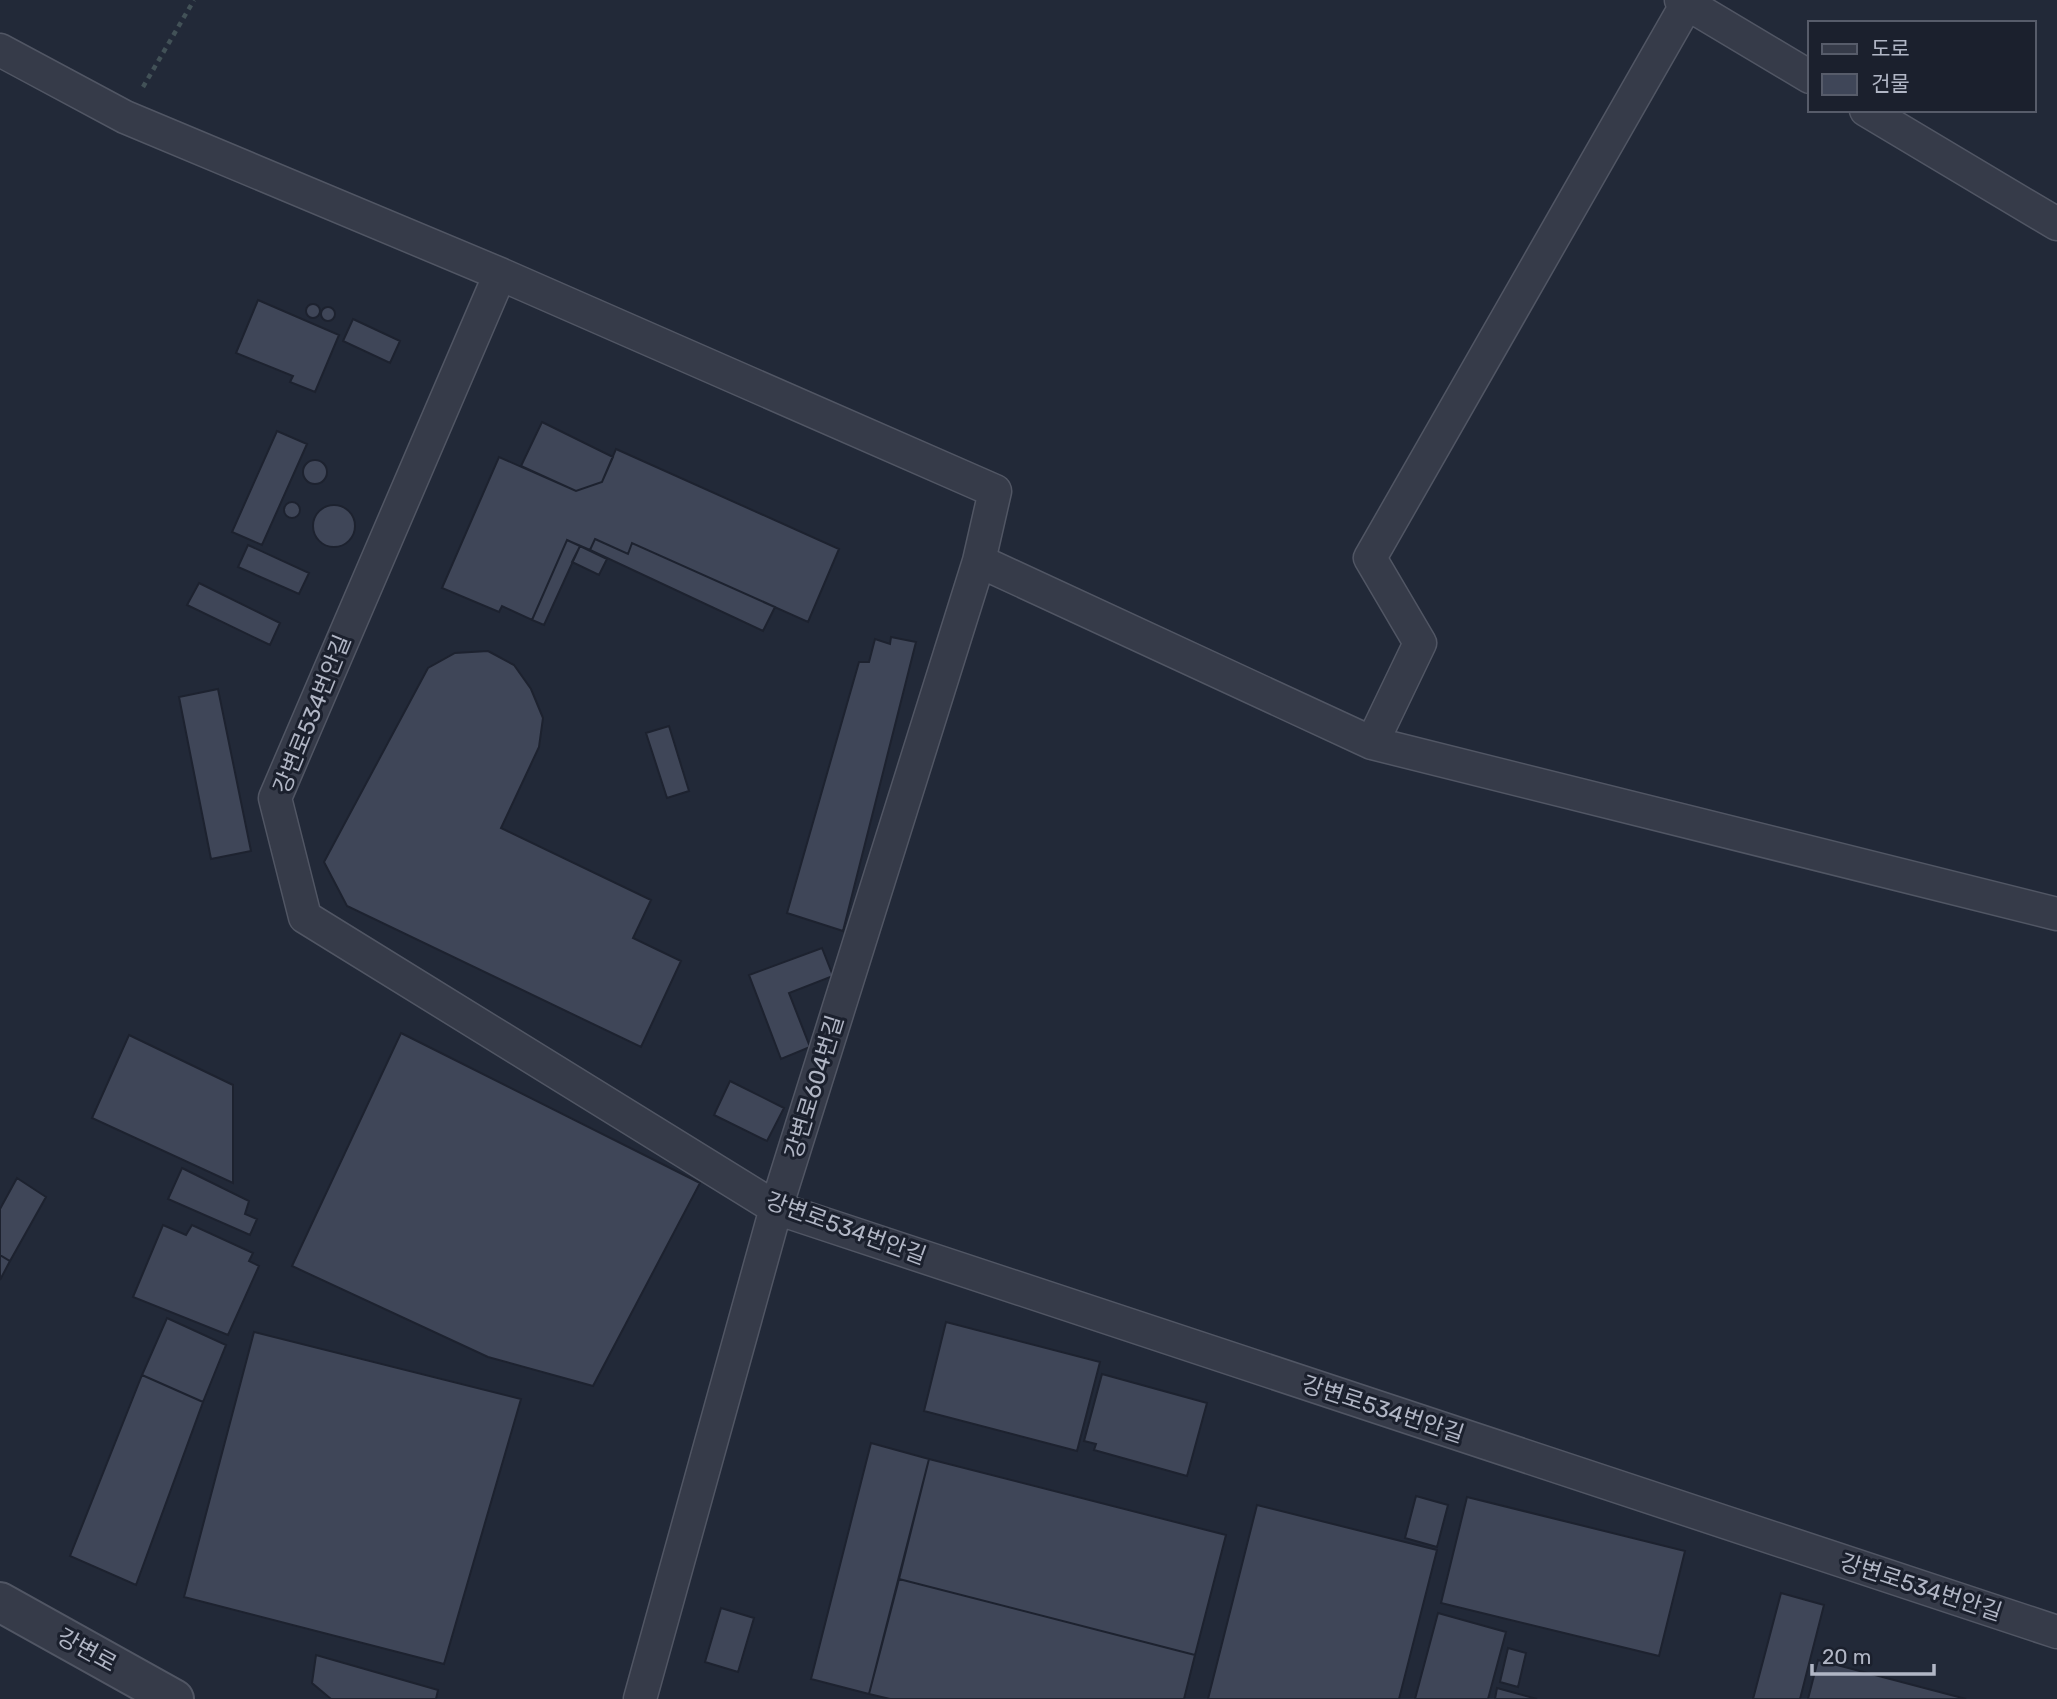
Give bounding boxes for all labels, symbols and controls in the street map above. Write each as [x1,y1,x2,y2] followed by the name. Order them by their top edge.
[1808,21,2036,112] legend
[1871,36,1910,61] text: 도로
[1871,71,1910,96] text: 건물
[267,631,357,797] street label: 강변로534번안길
[779,1012,849,1162] street label: 강변로604번길
[762,1186,930,1270] street label: 강변로534번안길
[1298,1370,1468,1448] street label: 강변로534번안길
[1836,1548,2006,1626] street label: 강변로534번안길
[52,1622,122,1678] street label: 강변로
[1812,1632,1934,1676] scale bar
[1822,1644,1871,1669] text: 20 m

